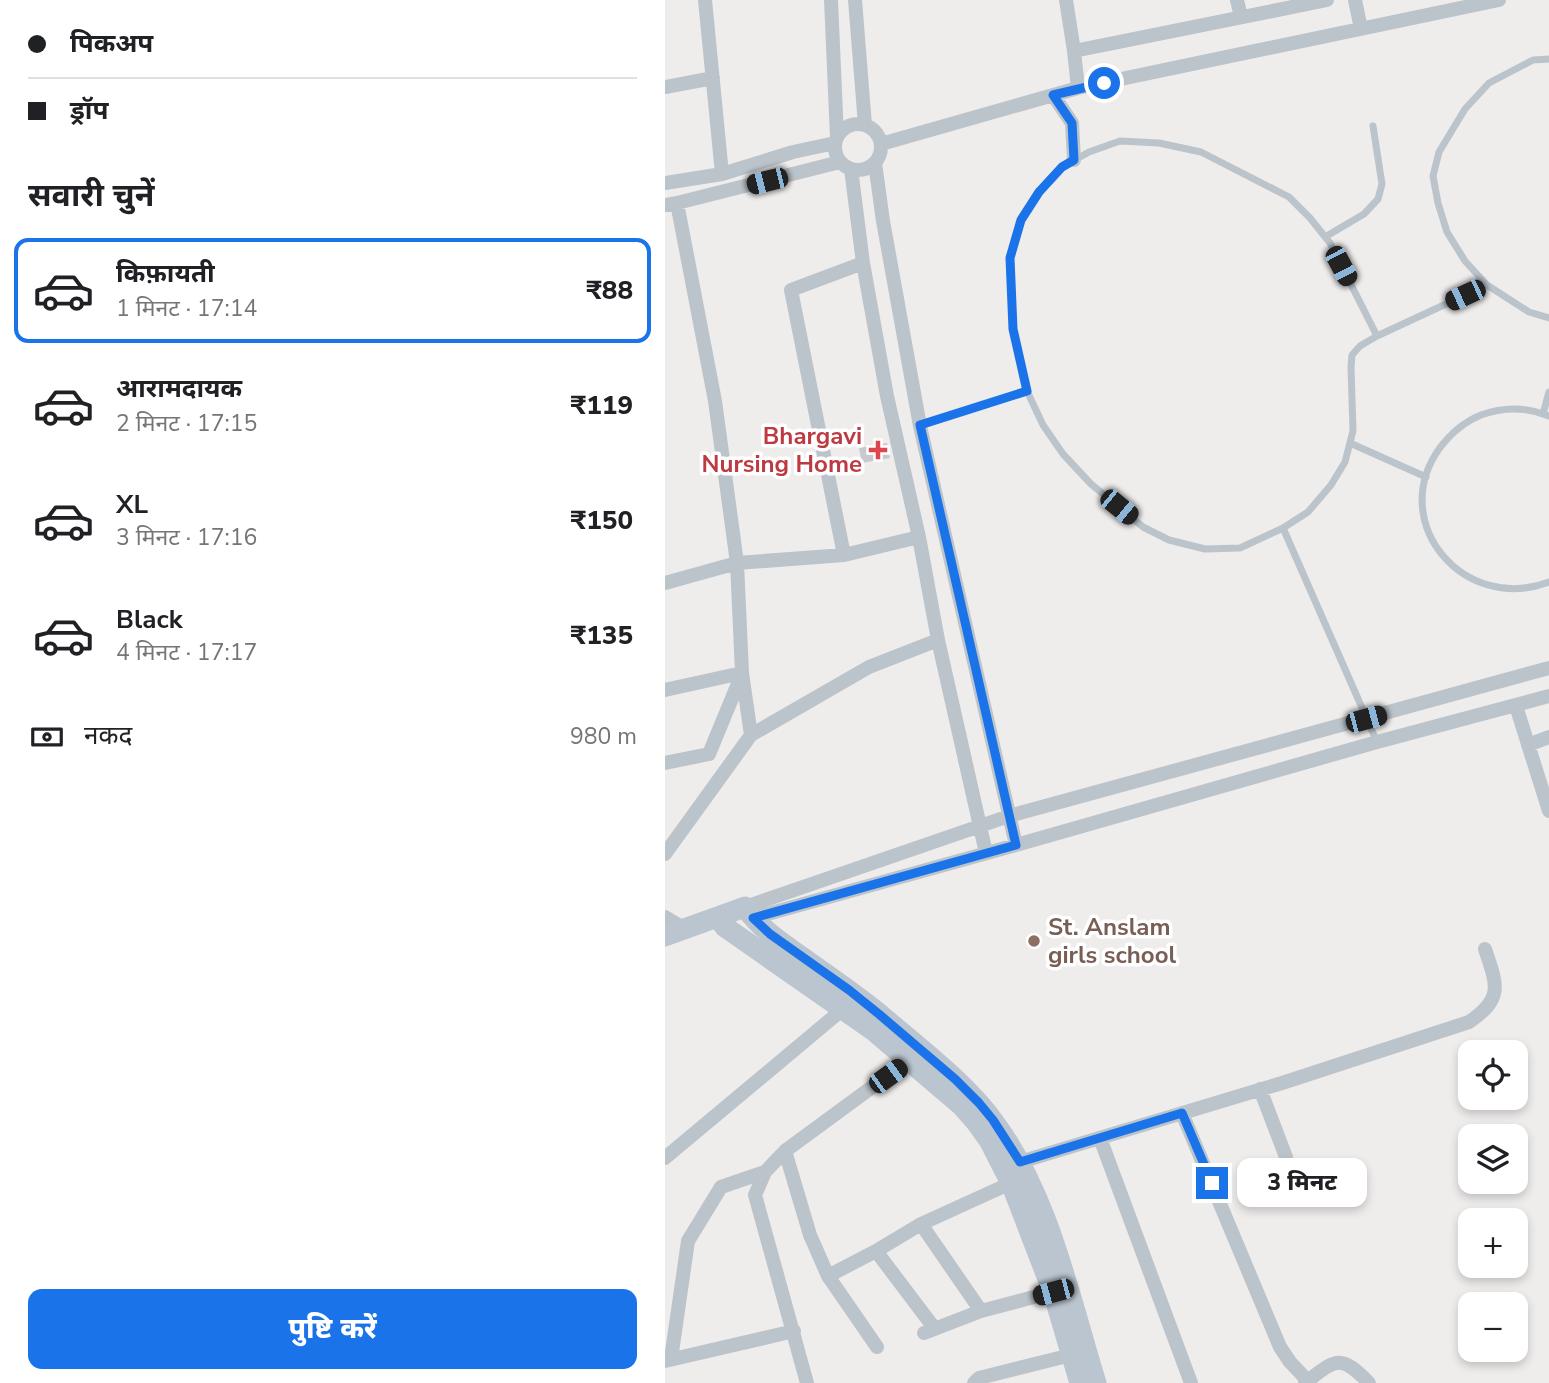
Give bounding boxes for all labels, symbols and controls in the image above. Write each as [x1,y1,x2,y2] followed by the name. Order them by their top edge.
[70,26,153,61] text: पिकअप
[1088,67,1120,99] route start
[70,93,108,128] text: ड्रॉप
[745,166,790,196] car
[28,174,154,217] text: सवारी चुनें
[1322,243,1361,289] car
[116,256,215,291] text: किफ़ायती
[32,259,95,322] icon: car
[586,273,633,308] text: ₹88
[1442,277,1489,313] car
[116,293,257,324] text: 1 मिनट · 17:14
[116,371,242,406] text: आरामदायक
[32,374,95,437] icon: car
[571,388,633,423] text: ₹119
[116,408,257,439] text: 2 मिनट · 17:15
[702,420,862,480] place label: Bhargavi Nursing Home
[868,440,888,460] marker: Bhargavi Nursing Home
[1097,486,1142,528] car
[116,487,148,522] text: XL
[32,489,95,552] icon: car
[571,503,633,538] text: ₹150
[116,522,257,553] text: 3 मिनट · 17:16
[116,602,183,637] text: Black
[32,604,95,667] icon: car
[571,618,633,653] text: ₹135
[116,637,257,668] text: 4 मिनट · 17:17
[1343,703,1390,735] car
[28,718,66,756] icon: cash
[84,718,132,753] text: नकद
[570,721,637,752] text: 980 m
[1048,911,1176,971] place label: St. Anslam girls school
[1026,933,1042,949] marker: St. Anslam girls school
[1458,1040,1528,1362] map controls
[1458,1040,1528,1110] button: locate
[865,1055,912,1097] car
[1458,1124,1528,1194] button: layers
[1237,1158,1366,1208] callout: 3 मिनट
[1196,1167,1228,1199] route end
[1267,1167,1337,1198] text: 3 मिनट
[1458,1208,1528,1278] button: +
[1030,1276,1077,1308] car
[28,1289,637,1369] button: पुष्टि करें
[1458,1292,1528,1362] button: −

